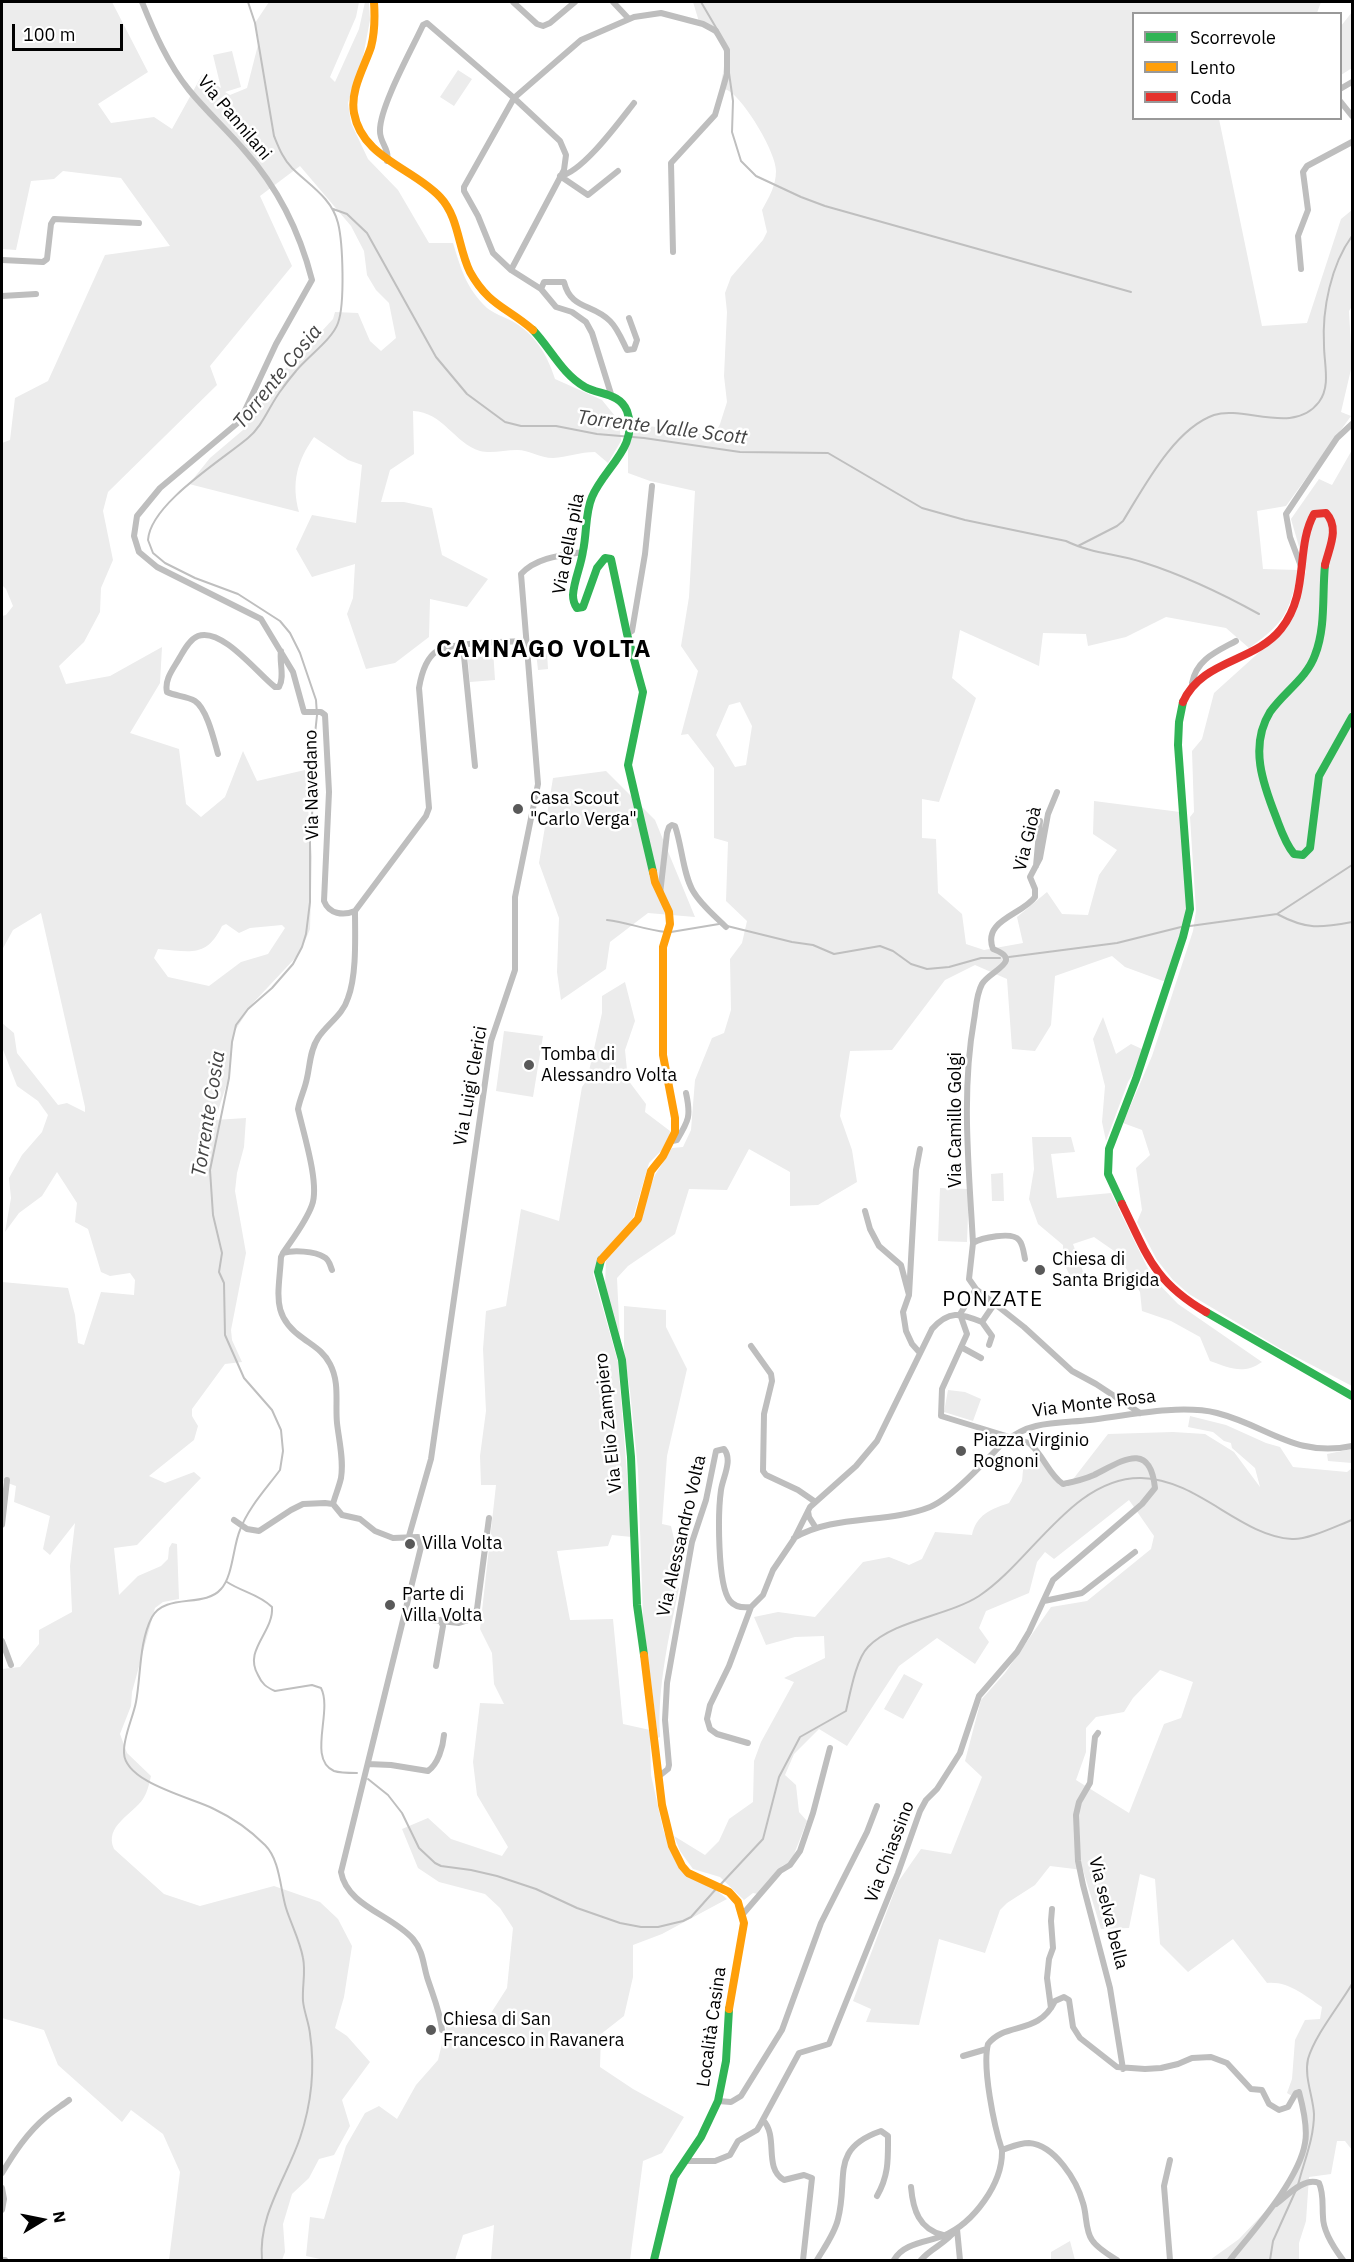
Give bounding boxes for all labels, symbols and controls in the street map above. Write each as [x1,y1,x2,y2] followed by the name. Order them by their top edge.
[15,12,126,50] scale bar
[1132,12,1342,120] legend
[23,23,75,46] text: 100 m
[1190,26,1276,49] text: Scorrevole
[1190,56,1235,79] text: Lento
[192,71,276,165] street label: Via Pannilani
[1190,86,1231,109] text: Coda
[229,320,327,434] water label: Torrente Cosia
[576,406,748,450] water label: Torrente Valle Scott
[549,492,589,596] street label: Via della pila
[436,636,652,664] district label: CAMNAGO VOLTA
[300,730,324,840] street label: Via Navedano
[530,788,637,830] place label: Casa Scout "Carlo Verga"
[511,802,525,816] marker: Casa Scout "Carlo Verga"
[1010,804,1046,874] street label: Via Gioà
[450,1024,492,1148] street label: Via Luigi Clerici
[541,1044,677,1086] place label: Tomba di Alessandro Volta
[187,1049,231,1179] water label: Torrente Cosia
[945,1052,967,1188] street label: Via Camillo Golgi
[522,1058,536,1072] marker: Tomba di Alessandro Volta
[1052,1249,1159,1292] place label: Chiesa di Santa Brigida
[1033,1263,1047,1277] marker: Chiesa di Santa Brigida
[942,1287,1044,1313] district label: PONZATE
[591,1352,627,1494] street label: Via Elio Zampiero
[1031,1386,1157,1422] street label: Via Monte Rosa
[973,1430,1089,1472] place label: Piazza Virginio Rognoni
[954,1444,968,1458] marker: Piazza Virginio Rognoni
[653,1453,711,1619] street label: Via Alessandro Volta
[422,1533,502,1555] place label: Villa Volta
[403,1537,417,1551] marker: Villa Volta
[402,1584,482,1626] place label: Parte di Villa Volta
[383,1598,397,1612] marker: Parte di Villa Volta
[861,1798,919,1906] street label: Via Chiassino
[1084,1855,1132,1971] street label: Via selva bella
[693,1966,731,2088] street label: Località Casina
[443,2009,624,2052] place label: Chiesa di San Francesco in Ravanera
[424,2023,438,2037] marker: Chiesa di San Francesco in Ravanera
[12,2190,72,2250] north arrow
[49,2209,71,2224] text: N

